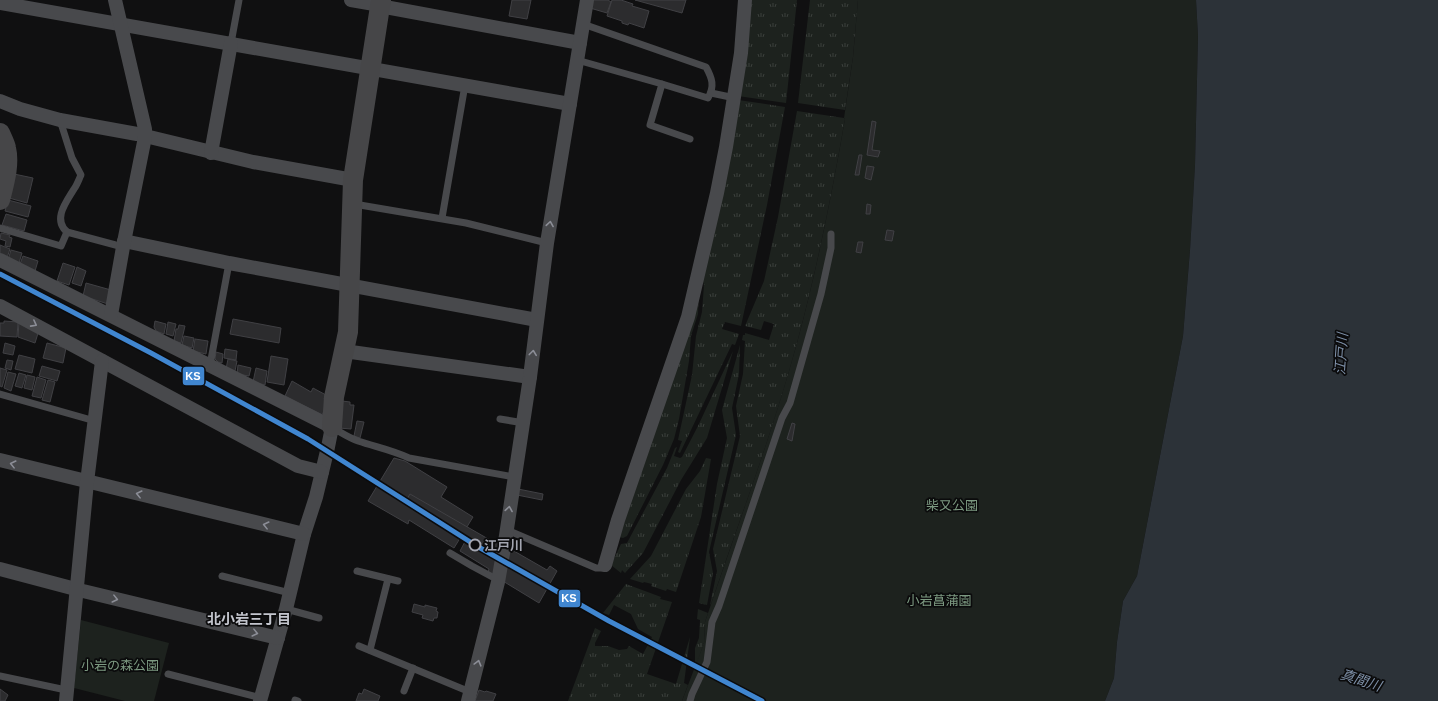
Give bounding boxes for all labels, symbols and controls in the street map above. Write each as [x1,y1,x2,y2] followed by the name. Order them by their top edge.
[546,221,554,227] one-way arrow
[30,320,37,327] one-way arrow
[1332,330,1351,376] water label: 江戸川
[528,350,537,356] one-way arrow
[182,366,205,386] line badge: KS
[185,370,201,382] text: KS
[10,460,16,468] one-way arrow
[136,491,143,499] one-way arrow
[926,498,978,513] park label: 柴又公園
[504,506,513,512] one-way arrow
[262,522,269,530] one-way arrow
[468,538,482,552] marker: 江戸川
[484,538,523,553] place label: 江戸川
[558,589,581,608] line badge: KS
[561,592,577,604] text: KS
[906,593,972,608] park label: 小岩菖蒲園
[112,594,118,602] one-way arrow
[207,611,291,627] district label: 北小岩三丁目
[251,628,258,636] one-way arrow
[81,658,159,673] park label: 小岩の森公園
[473,660,481,667] one-way arrow
[1339,666,1385,695] water label: 真間川

